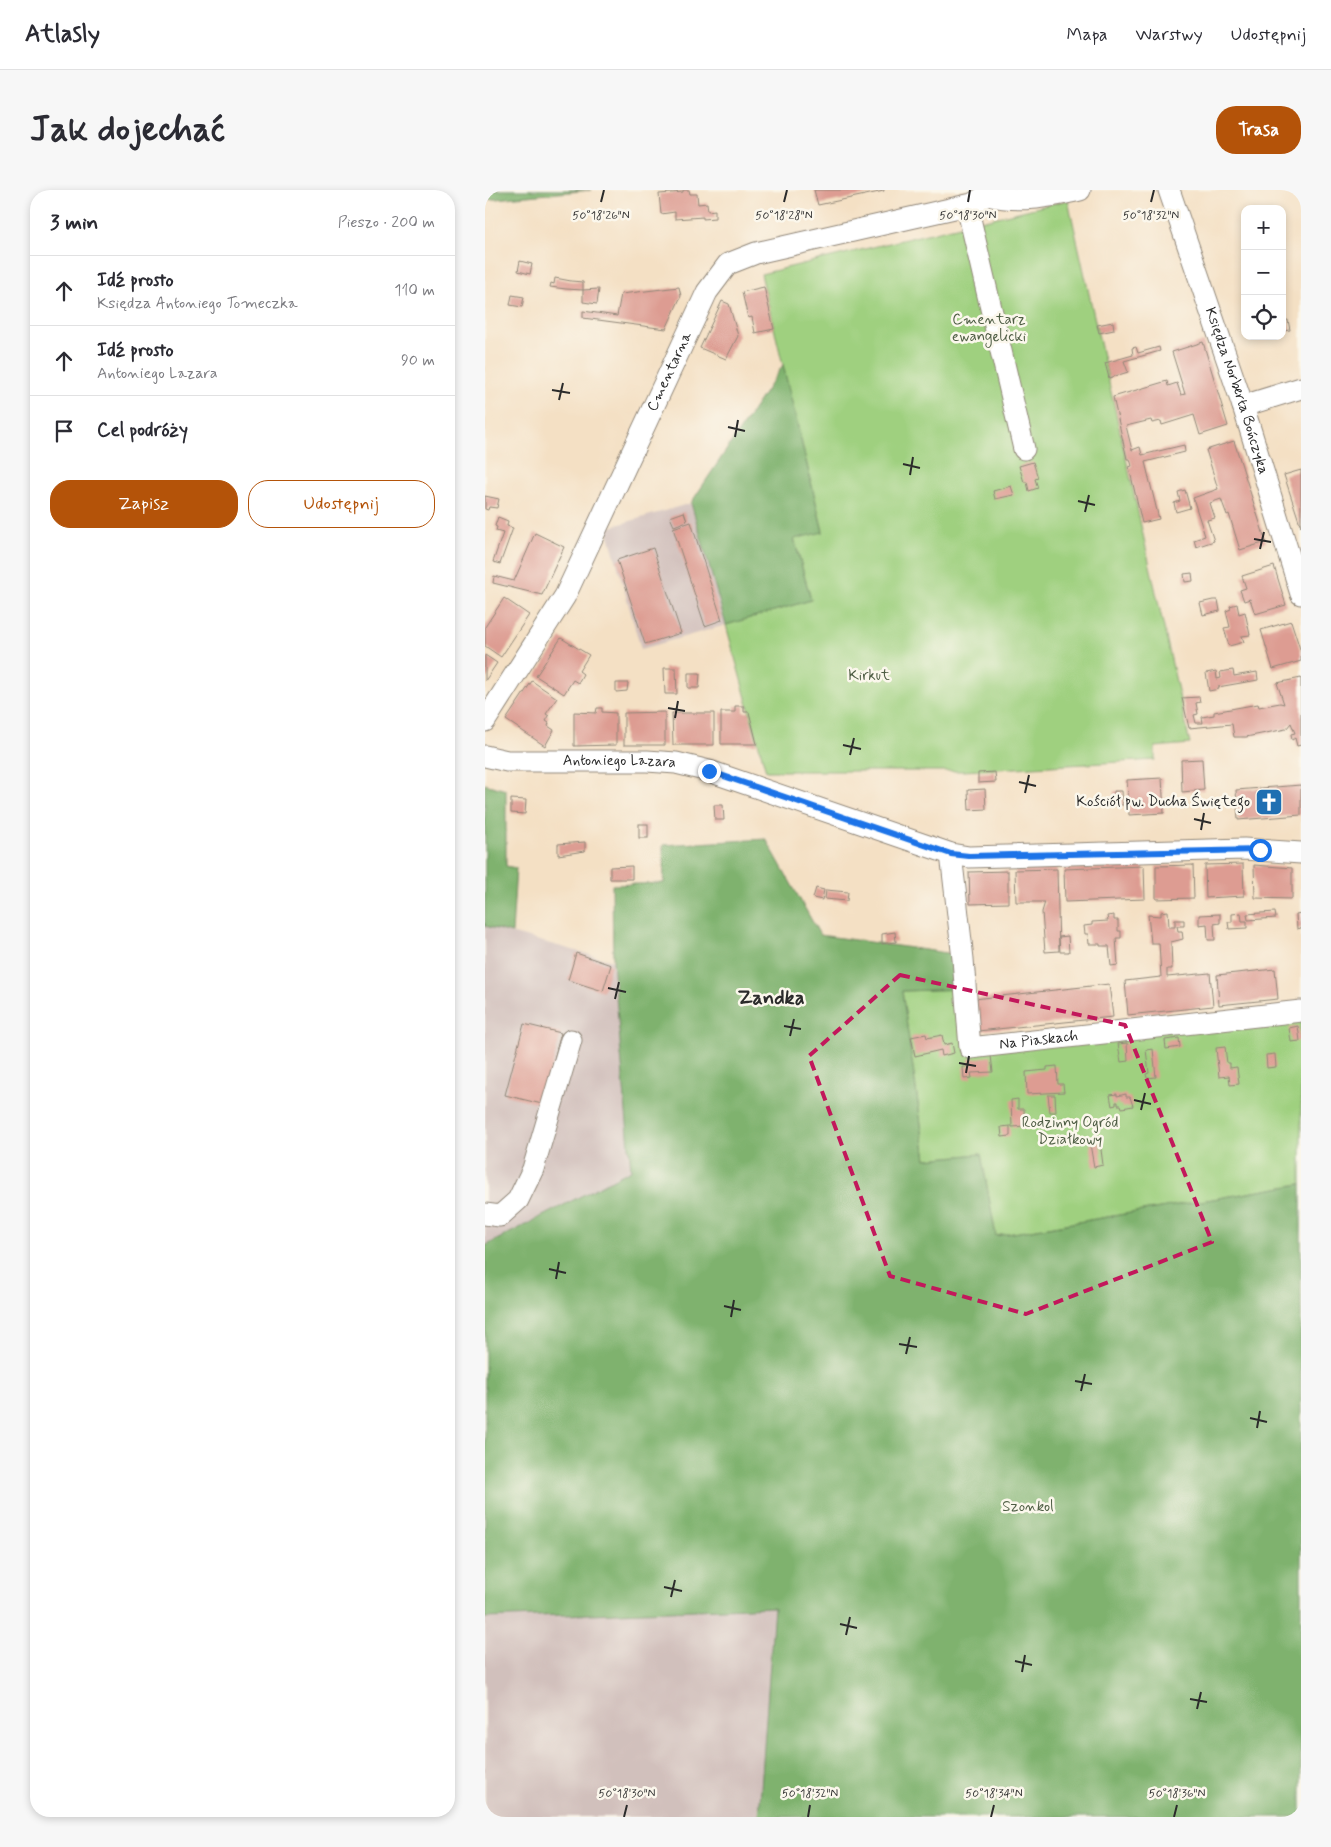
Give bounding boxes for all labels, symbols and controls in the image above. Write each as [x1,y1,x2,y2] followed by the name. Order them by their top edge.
[25,19,100,50] text: Atlasly
[1067,23,1108,47] text: Mapa
[1136,23,1203,47] text: Warstwy
[1231,23,1306,47] text: Udostępnij
[1216,106,1301,154] button: Trasa
[30,107,225,153] text: Jak dojechać
[1241,205,1286,340] map controls
[1241,205,1286,250] button: +
[572,208,630,224] text: 50°18'26"N
[755,208,813,224] text: 50°18'28"N
[939,208,997,224] text: 50°18'30"N
[1123,208,1179,224] text: 50°18'32"N
[50,209,98,237] text: 3 min
[338,212,435,233] text: Pieszo · 200 m
[1241,250,1286,295] button: −
[97,268,174,293] text: Idź prosto
[50,277,78,305] icon: ahead
[394,280,435,301] text: 110 m
[97,293,298,314] text: Księdza Antoniego Tomeczka
[1241,295,1286,340] button: locate
[1200,305,1274,477] street label: Księdza Norberta Bończyka
[952,310,1026,348] park label: Cmentarz ewangelicki
[643,328,697,415] street label: Cmentarna
[97,338,174,363] text: Idź prosto
[50,347,78,375] icon: ahead
[401,350,435,371] text: 90 m
[97,363,218,384] text: Antoniego Lazara
[50,417,78,445] icon: arrive
[97,418,188,443] text: Cel podróży
[50,480,238,528] button: Zapisz
[248,480,435,528] button: Udostępnij
[848,666,890,686] park label: Kirkut
[563,751,677,773] street label: Antoniego Lazara
[698,760,721,783] route end
[1254,787,1284,817] church icon: Kościół pw. Ducha Świętego
[1076,791,1250,813] place label: Kościół pw. Ducha Świętego
[1249,839,1272,862] route start
[738,985,805,1012] district label: Zandka
[998,1026,1079,1055] street label: Na Piaskach
[1022,1113,1118,1150] park label: Rodzinny Ogród Działkowy
[1002,1497,1054,1517] park label: Szonkol
[598,1786,656,1802] text: 50°18'30"N
[782,1786,838,1802] text: 50°18'32"N
[965,1786,1023,1802] text: 50°18'34"N
[1148,1786,1206,1802] text: 50°18'36"N

